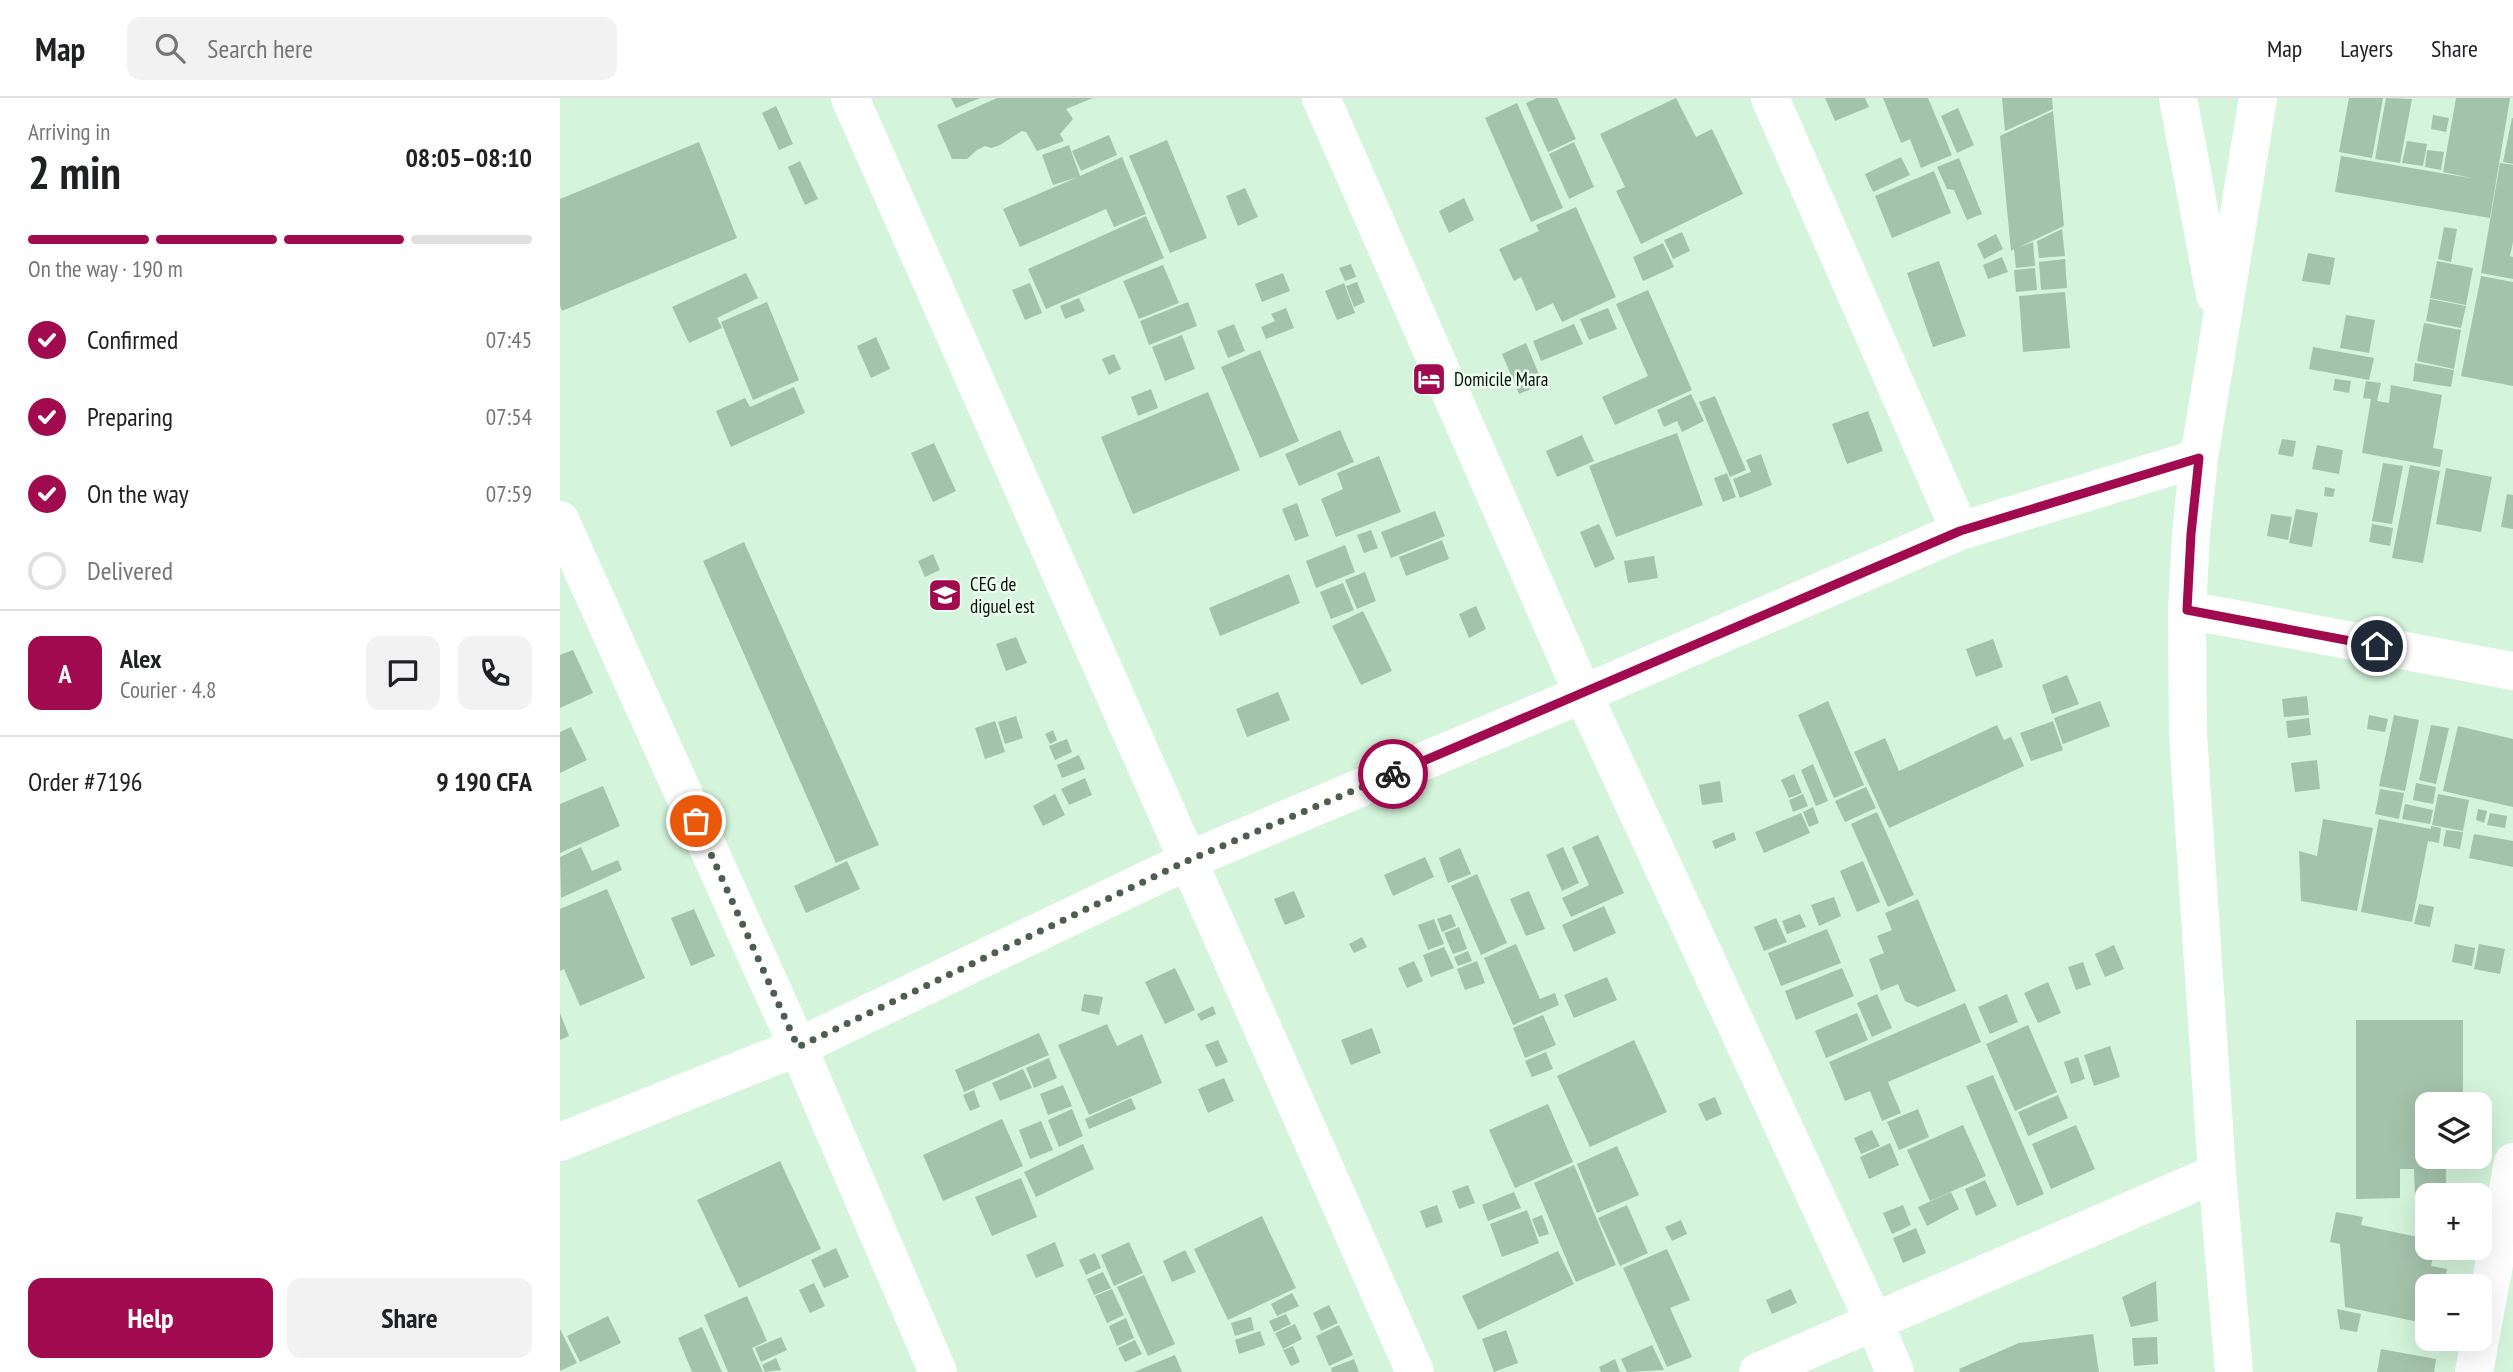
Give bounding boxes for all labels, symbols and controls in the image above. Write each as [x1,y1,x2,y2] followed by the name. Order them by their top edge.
[127,17,617,80] search box
[35,27,85,70] text: Map
[151,29,189,67] icon: search
[207,32,313,65] text: Search here
[2267,33,2302,64] text: Map
[2340,33,2393,64] text: Layers
[2431,33,2478,64] text: Share
[28,117,110,146] text: Arriving in
[405,141,532,174] text: 08:05–08:10
[28,142,121,202] text: 2 min
[28,254,183,283] text: On the way · 190 m
[28,321,66,359] icon: check
[87,323,178,356] text: Confirmed
[486,325,532,354] text: 07:45
[1410,360,1448,398] hotel icon: Domicile Mara
[1454,367,1548,391] place label: Domicile Mara
[28,398,66,436] icon: check
[87,400,173,433] text: Preparing
[486,402,532,431] text: 07:54
[28,475,66,513] icon: check
[87,477,189,510] text: On the way
[486,479,532,508] text: 07:59
[87,554,173,587] text: Delivered
[970,572,1035,618] place label: CEG de diguel est
[926,576,964,614] school or university icon: CEG de diguel est
[2347,616,2407,676] pin
[2358,627,2396,665] icon: home
[366,636,440,710] button: chat
[458,636,532,710] button: phone
[120,642,161,675] text: Alex
[58,657,72,690] text: A
[120,675,216,704] text: Courier · 4.8
[1358,739,1428,809] courier
[1374,755,1412,793] icon: bike
[28,765,143,798] text: Order #7196
[436,765,532,798] text: 9 190 CFA
[666,791,726,851] pin
[677,802,715,840] icon: bag
[2415,1092,2492,1351] map controls
[2415,1092,2492,1169] button: layers
[2415,1183,2492,1260] button: +
[2415,1274,2492,1351] button: −
[28,1278,273,1358] button: Help
[287,1278,532,1358] button: Share

